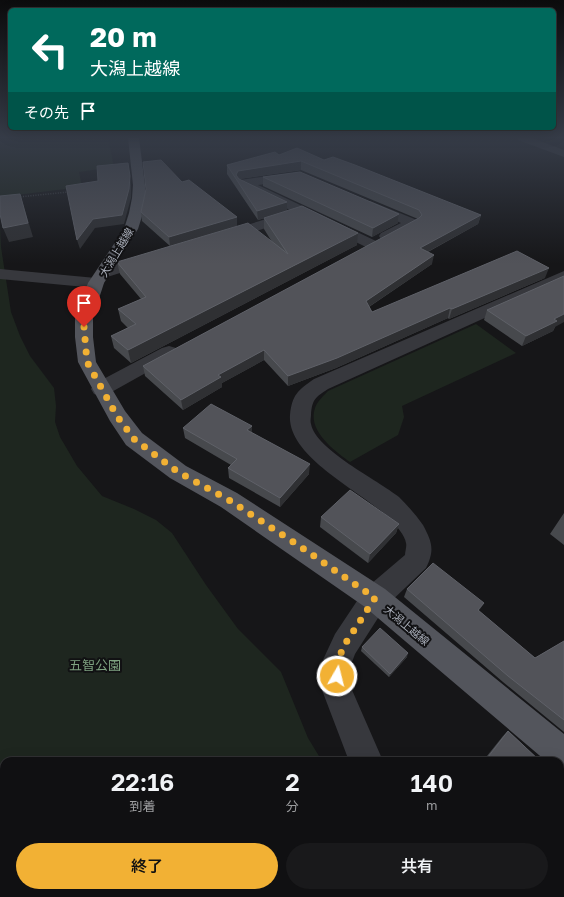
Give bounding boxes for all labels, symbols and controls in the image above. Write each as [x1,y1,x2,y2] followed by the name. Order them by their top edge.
[90,20,157,53] text: 20 m
[24,24,76,76] icon: left
[90,57,180,79] text: 大潟上越線
[77,100,99,122] icon: arrive
[24,103,69,121] text: その先
[96,225,136,279] street label: 大潟上越線
[67,286,101,327] pin
[73,292,95,314] icon: arrive
[382,602,432,648] street label: 大潟上越線
[316,655,358,697] position arrow
[69,657,121,673] park label: 五智公園
[111,767,174,796] text: 22:16
[285,767,300,796] text: 2
[411,768,453,797] text: 140
[426,797,438,813] text: m
[130,798,156,814] text: 到着
[286,798,299,814] text: 分
[16,843,278,889] button: 終了
[286,843,548,889] button: 共有

